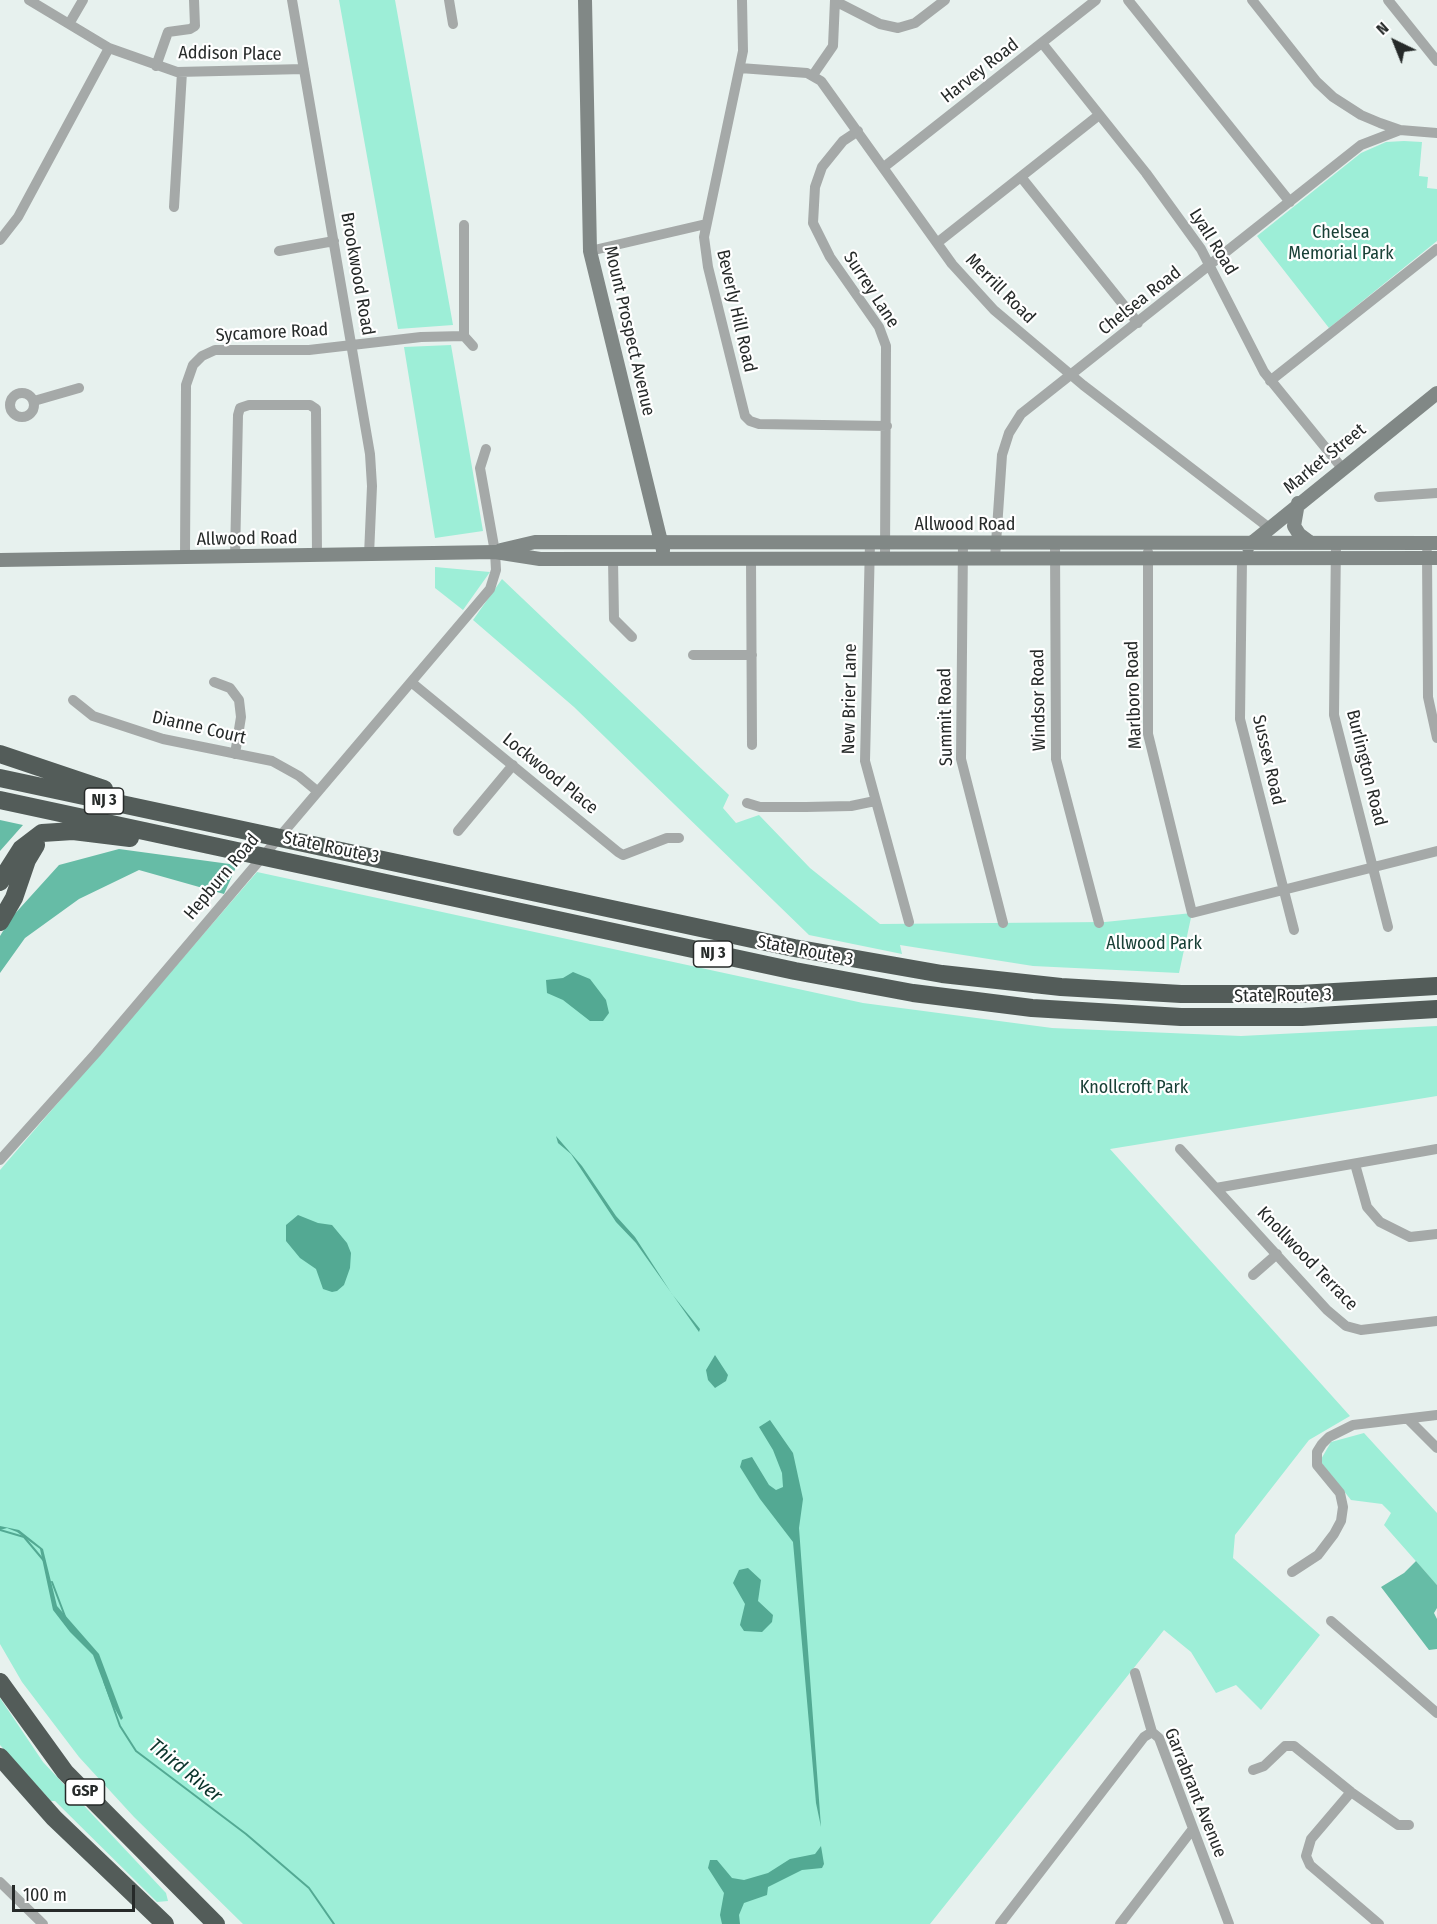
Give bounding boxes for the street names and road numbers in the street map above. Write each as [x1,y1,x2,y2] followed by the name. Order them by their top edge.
[937,34,1023,108] street label: Harvey Road
[178,42,282,66] street label: Addison Place
[1184,205,1242,279] street label: Lyall Road
[336,211,378,337] street label: Brookwood Road
[599,244,659,418] street label: Mount Prospect Avenue
[711,248,761,374] street label: Beverly Hill Road
[838,248,904,332] street label: Surrey Lane
[961,250,1039,328] street label: Merrill Road
[1094,262,1186,340] street label: Chelsea Road
[215,319,329,347] street label: Sycamore Road
[1280,419,1370,499] street label: Market Street
[915,514,1015,536] street label: Allwood Road
[196,527,298,551] street label: Allwood Road
[1121,640,1147,750] street label: Marlboro Road
[838,643,862,755] street label: New Brier Lane
[1027,649,1051,751] street label: Windsor Road
[934,668,958,766] street label: Summit Road
[150,707,248,749] street label: Dianne Court
[1341,708,1391,828] street label: Burlington Road
[1247,713,1289,807] street label: Sussex Road
[498,729,602,819] street label: Lockwood Place
[84,788,124,814] road number: NJ 3
[281,827,381,869] street label: State Route 3
[180,830,264,924] street label: Hepburn Road
[755,931,855,971] street label: State Route 3
[694,941,732,967] road number: NJ 3
[1234,984,1332,1008] street label: State Route 3
[1252,1203,1362,1315] street label: Knollwood Terrace
[1159,1725,1231,1861] street label: Garrabrant Avenue
[66,1779,104,1805] road number: GSP

